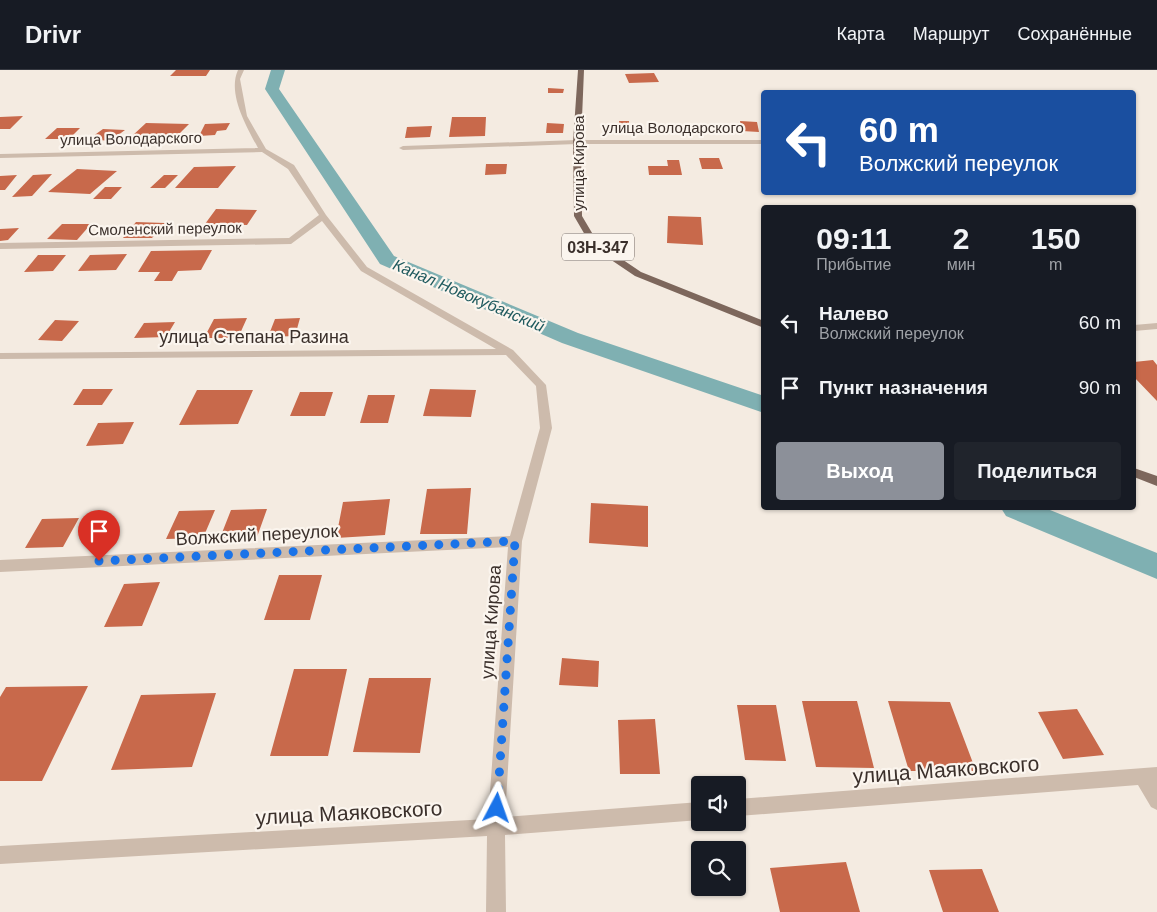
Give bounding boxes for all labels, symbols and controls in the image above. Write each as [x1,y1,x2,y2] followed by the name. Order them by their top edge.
[25,21,81,48] text: Drivr
[837,24,885,44] text: Карта
[913,24,989,44] text: Маршрут
[1017,24,1132,44] text: Сохранённые
[776,110,841,175] icon: left
[859,110,939,149] text: 60 m
[570,115,587,211] street label: улица Кирова
[602,119,744,136] street label: улица Володарского
[60,129,202,148] street label: улица Володарского
[859,151,1058,176] text: Волжский переулок
[88,219,242,238] street label: Смоленский переулок
[816,222,891,255] text: 09:11
[953,222,969,255] text: 2
[1031,222,1081,255] text: 150
[562,233,634,260] road number: 03Н-347
[391,256,547,335] water label: Канал Новокубанский
[816,256,891,273] text: Прибытие
[947,256,975,273] text: мин
[1049,256,1062,273] text: m
[819,303,889,324] text: Налево
[776,309,804,337] icon: left
[1079,312,1121,333] text: 60 m
[819,325,964,342] text: Волжский переулок
[159,327,350,347] street label: улица Степана Разина
[776,374,804,402] icon: arrive
[819,377,988,398] text: Пункт назначения
[1079,377,1121,398] text: 90 m
[776,442,944,500] button: Выход
[954,442,1121,500] button: Поделиться
[78,510,120,561] pin
[85,517,113,545] icon: arrive
[175,521,339,549] street label: Волжский переулок
[477,563,505,680] street label: улица Кирова
[852,752,1040,787] street label: улица Маяковского
[691,776,746,896] map controls
[691,776,746,831] button: sound
[470,781,522,833] position arrow
[255,796,443,829] street label: улица Маяковского
[691,841,746,896] button: search

